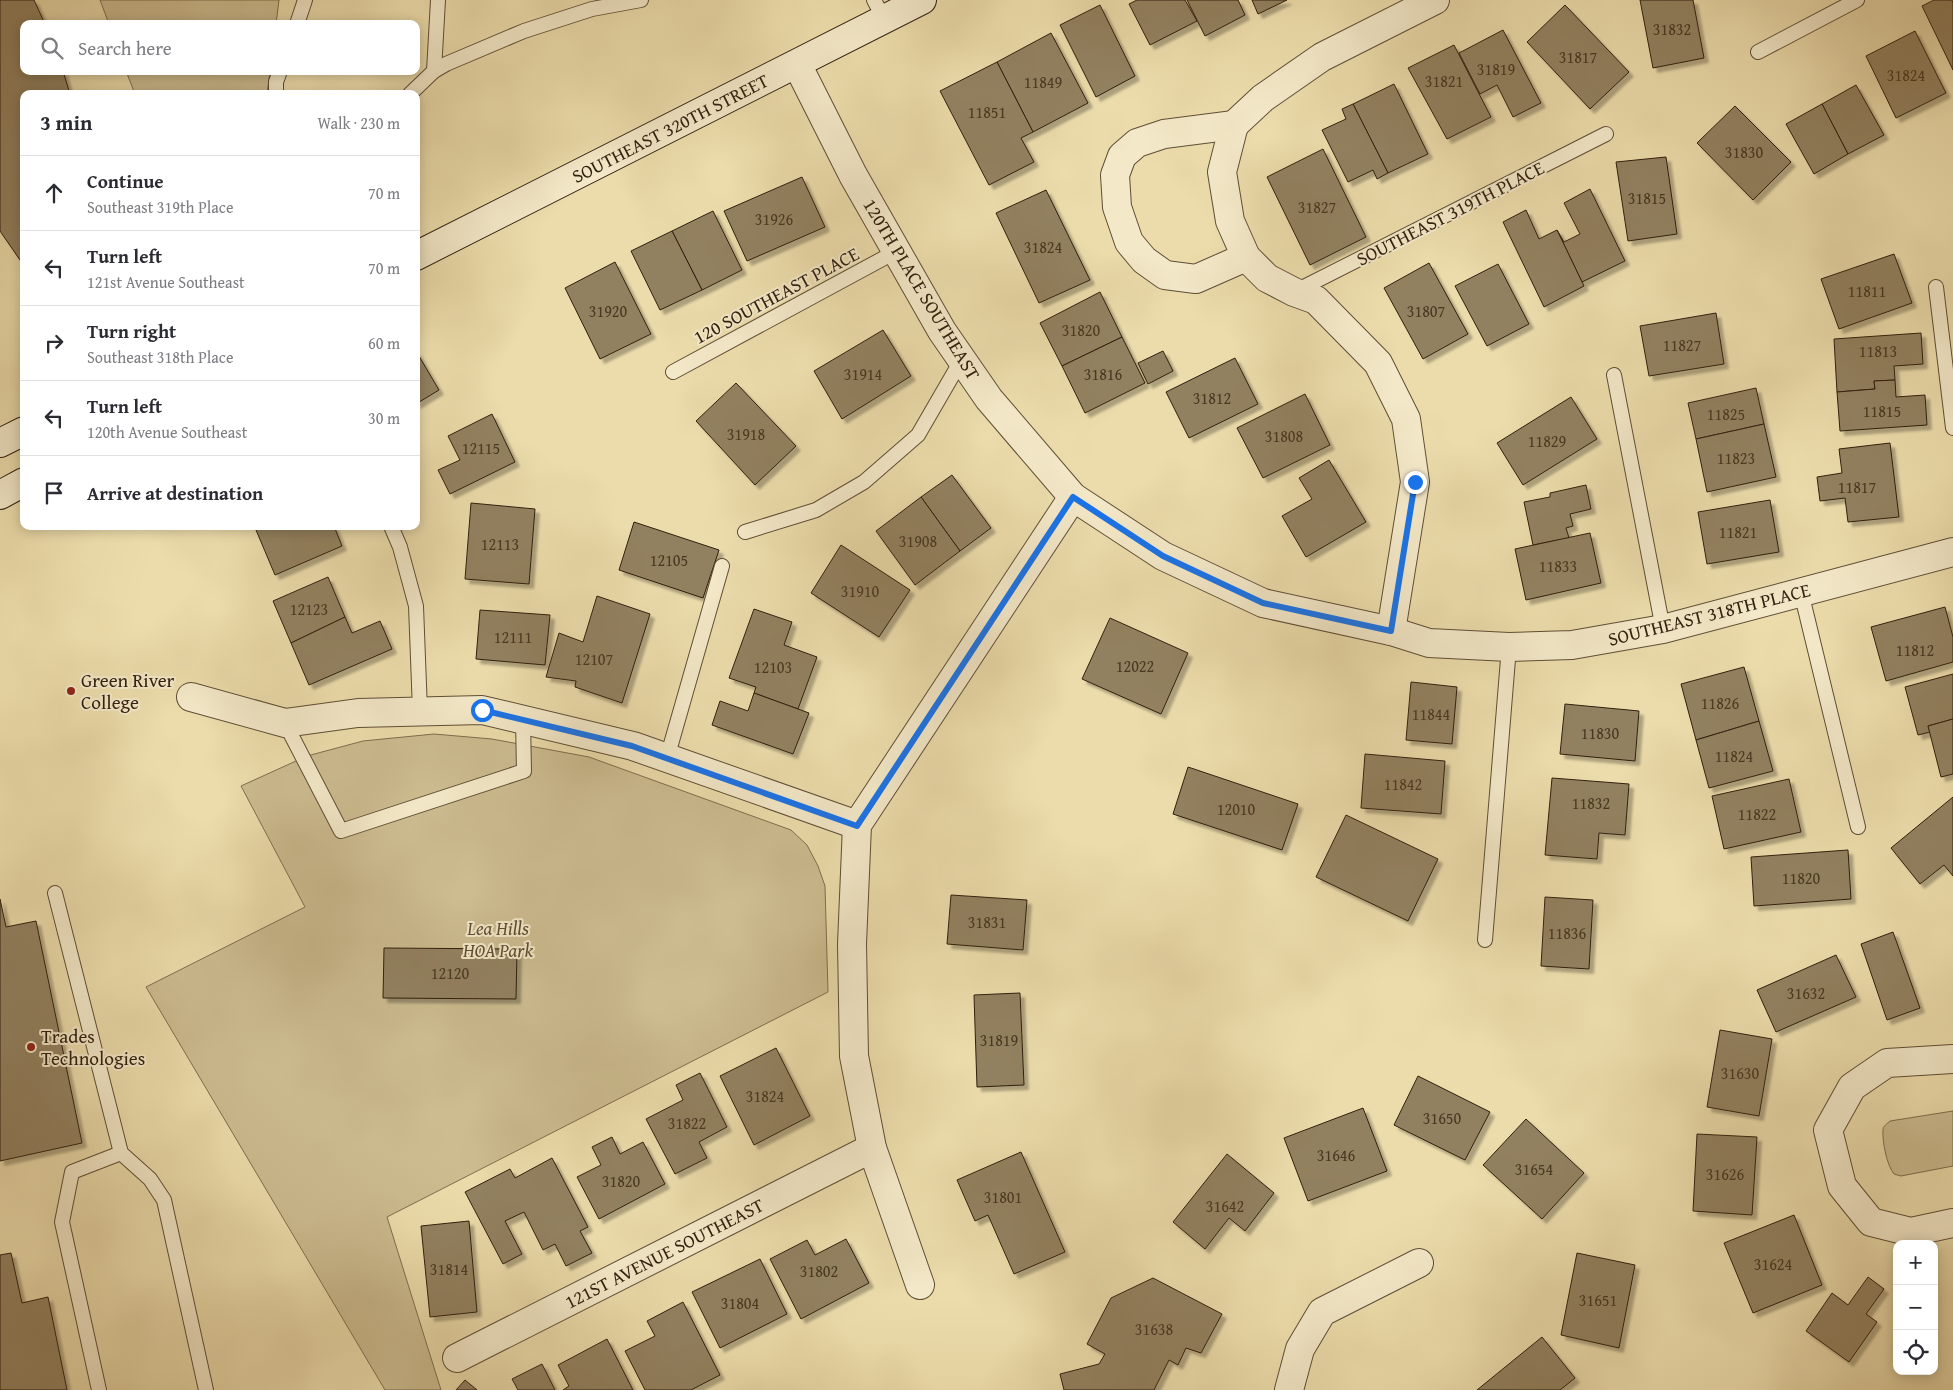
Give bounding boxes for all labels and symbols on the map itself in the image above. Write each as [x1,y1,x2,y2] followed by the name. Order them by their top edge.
[1653,17,1691,41] house number: 31832
[1559,45,1598,69] house number: 31817
[1477,57,1516,81] house number: 31819
[1887,63,1926,87] house number: 31824
[567,66,774,190] street label: SOUTHEAST 320TH STREET
[1425,69,1463,93] house number: 31821
[1024,70,1063,94] house number: 11849
[968,100,1006,124] house number: 11851
[1725,140,1764,164] house number: 31830
[1351,153,1549,273] street label: SOUTHEAST 319TH PLACE
[1628,186,1666,210] house number: 31815
[857,193,988,385] street label: 120TH PLACE SOUTHEAST
[1298,195,1337,219] house number: 31827
[755,207,794,231] house number: 31926
[1024,235,1063,259] house number: 31824
[688,239,864,351] street label: 120 SOUTHEAST PLACE
[1848,279,1886,303] house number: 11811
[589,299,628,323] house number: 31920
[1407,299,1446,323] house number: 31807
[1062,318,1101,342] house number: 31820
[1663,333,1702,357] house number: 11827
[1859,339,1897,363] house number: 11813
[844,362,883,386] house number: 31914
[1084,362,1123,386] house number: 31816
[1193,386,1231,410] house number: 31812
[1863,399,1901,423] house number: 11815
[1707,402,1745,426] house number: 11825
[727,422,766,446] house number: 31918
[1265,424,1304,448] house number: 31808
[1528,429,1567,453] house number: 11829
[462,436,500,460] house number: 12115
[1717,446,1755,470] house number: 11823
[1404,471,1427,494] route end
[1838,475,1877,499] house number: 11817
[1719,520,1757,544] house number: 11821
[899,529,938,553] house number: 31908
[481,532,519,556] house number: 12113
[650,548,688,572] house number: 12105
[1539,554,1577,578] house number: 11833
[1605,575,1813,653] street label: SOUTHEAST 318TH PLACE
[841,579,880,603] house number: 31910
[290,597,328,621] house number: 12123
[494,625,532,649] house number: 12111
[1896,638,1934,662] house number: 11812
[575,647,614,671] house number: 12107
[1116,654,1154,678] house number: 12022
[754,655,792,679] house number: 12103
[81,666,175,716] place label: Green River College
[65,685,77,697] marker: Green River College
[1701,691,1740,715] house number: 11826
[471,699,494,722] route start
[1412,702,1451,726] house number: 11844
[1581,721,1620,745] house number: 11830
[1715,744,1754,768] house number: 11824
[1384,772,1422,796] house number: 11842
[1572,791,1610,815] house number: 11832
[1217,797,1256,821] house number: 12010
[1738,802,1776,826] house number: 11822
[1782,866,1821,890] house number: 11820
[968,910,1006,934] house number: 31831
[462,914,533,964] park label: Lea Hills HOA Park
[1548,921,1587,945] house number: 11836
[431,961,470,985] house number: 12120
[1787,981,1825,1005] house number: 31632
[41,1022,145,1072] place label: Trades Technologies
[980,1028,1019,1052] house number: 31819
[25,1041,37,1053] marker: Trades Technologies
[1721,1061,1760,1085] house number: 31630
[746,1084,785,1108] house number: 31824
[1423,1106,1462,1130] house number: 31650
[668,1111,706,1135] house number: 31822
[1317,1143,1356,1167] house number: 31646
[1515,1157,1554,1181] house number: 31654
[1706,1162,1745,1186] house number: 31626
[602,1169,641,1193] house number: 31820
[984,1185,1022,1209] house number: 31801
[560,1190,769,1315] street label: 121ST AVENUE SOUTHEAST
[1206,1194,1244,1218] house number: 31642
[1754,1252,1793,1276] house number: 31624
[430,1257,469,1281] house number: 31814
[800,1259,838,1283] house number: 31802
[1579,1288,1617,1312] house number: 31651
[721,1291,760,1315] house number: 31804
[1135,1317,1174,1341] house number: 31638

